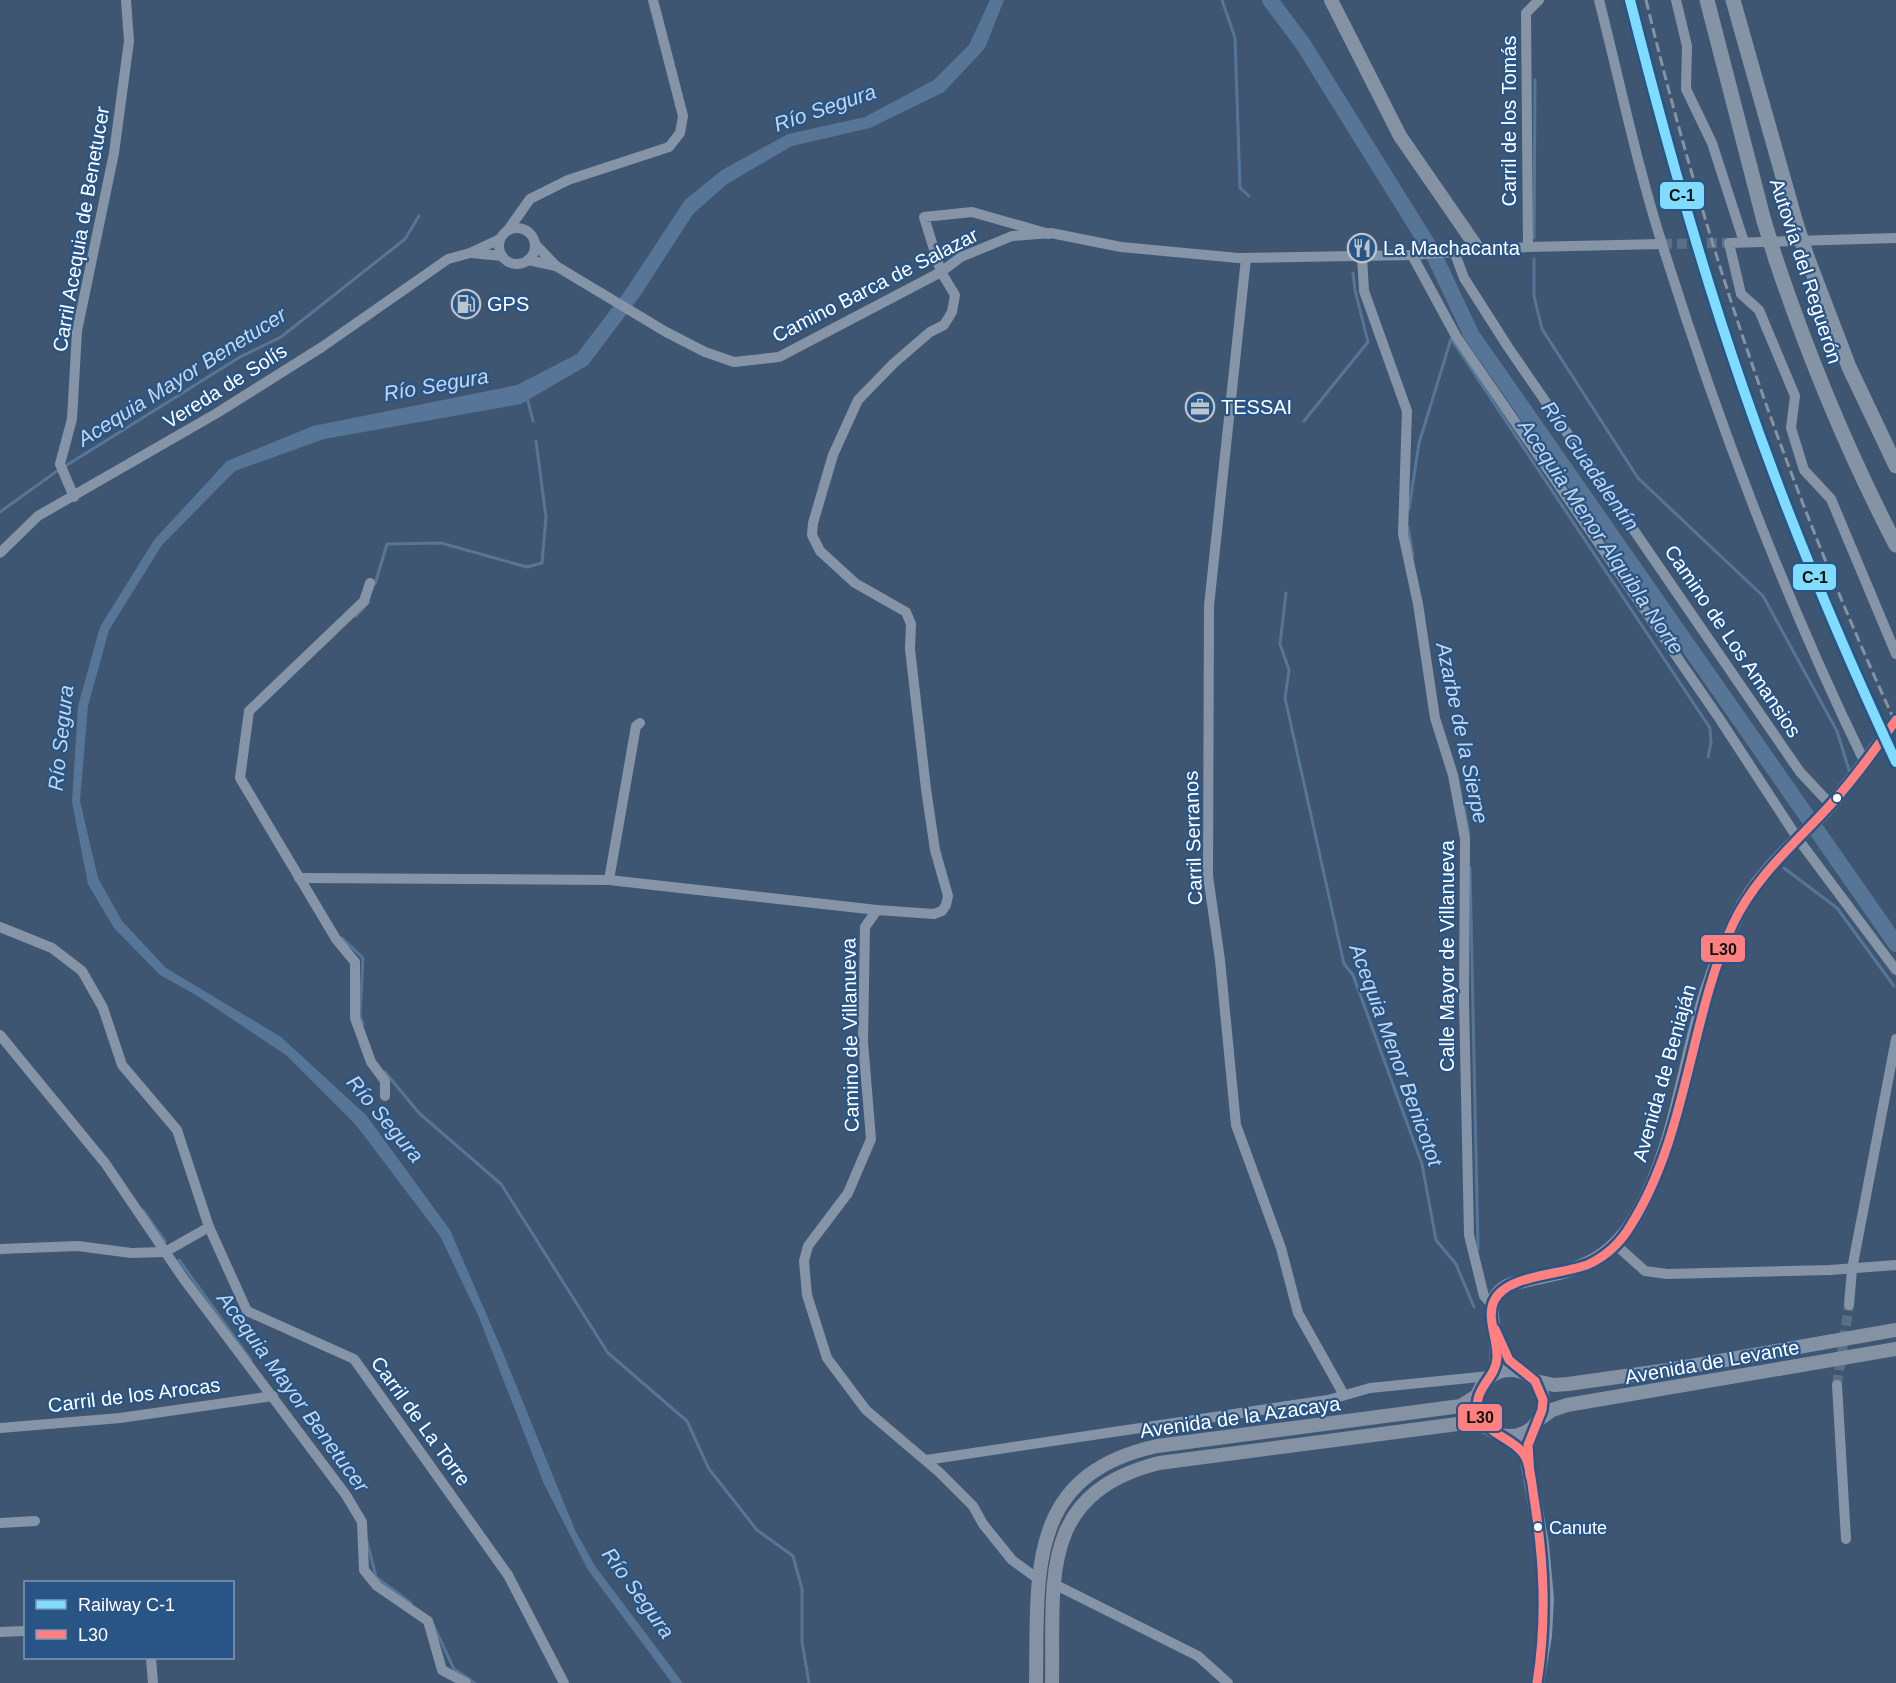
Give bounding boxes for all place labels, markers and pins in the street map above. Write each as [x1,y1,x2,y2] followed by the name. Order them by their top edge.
[1346,232,1378,264] restaurant icon: La Machacanta
[1383,237,1521,259] place label: La Machacanta
[450,288,482,320] fuel station icon: GPS
[487,293,529,315] place label: GPS
[1184,391,1216,423] office icon: TESSAI
[1221,396,1292,418] place label: TESSAI
[1831,792,1843,804] unlabelled marker
[1549,1518,1607,1538] place label: Canute
[1532,1521,1544,1533] marker: Canute

